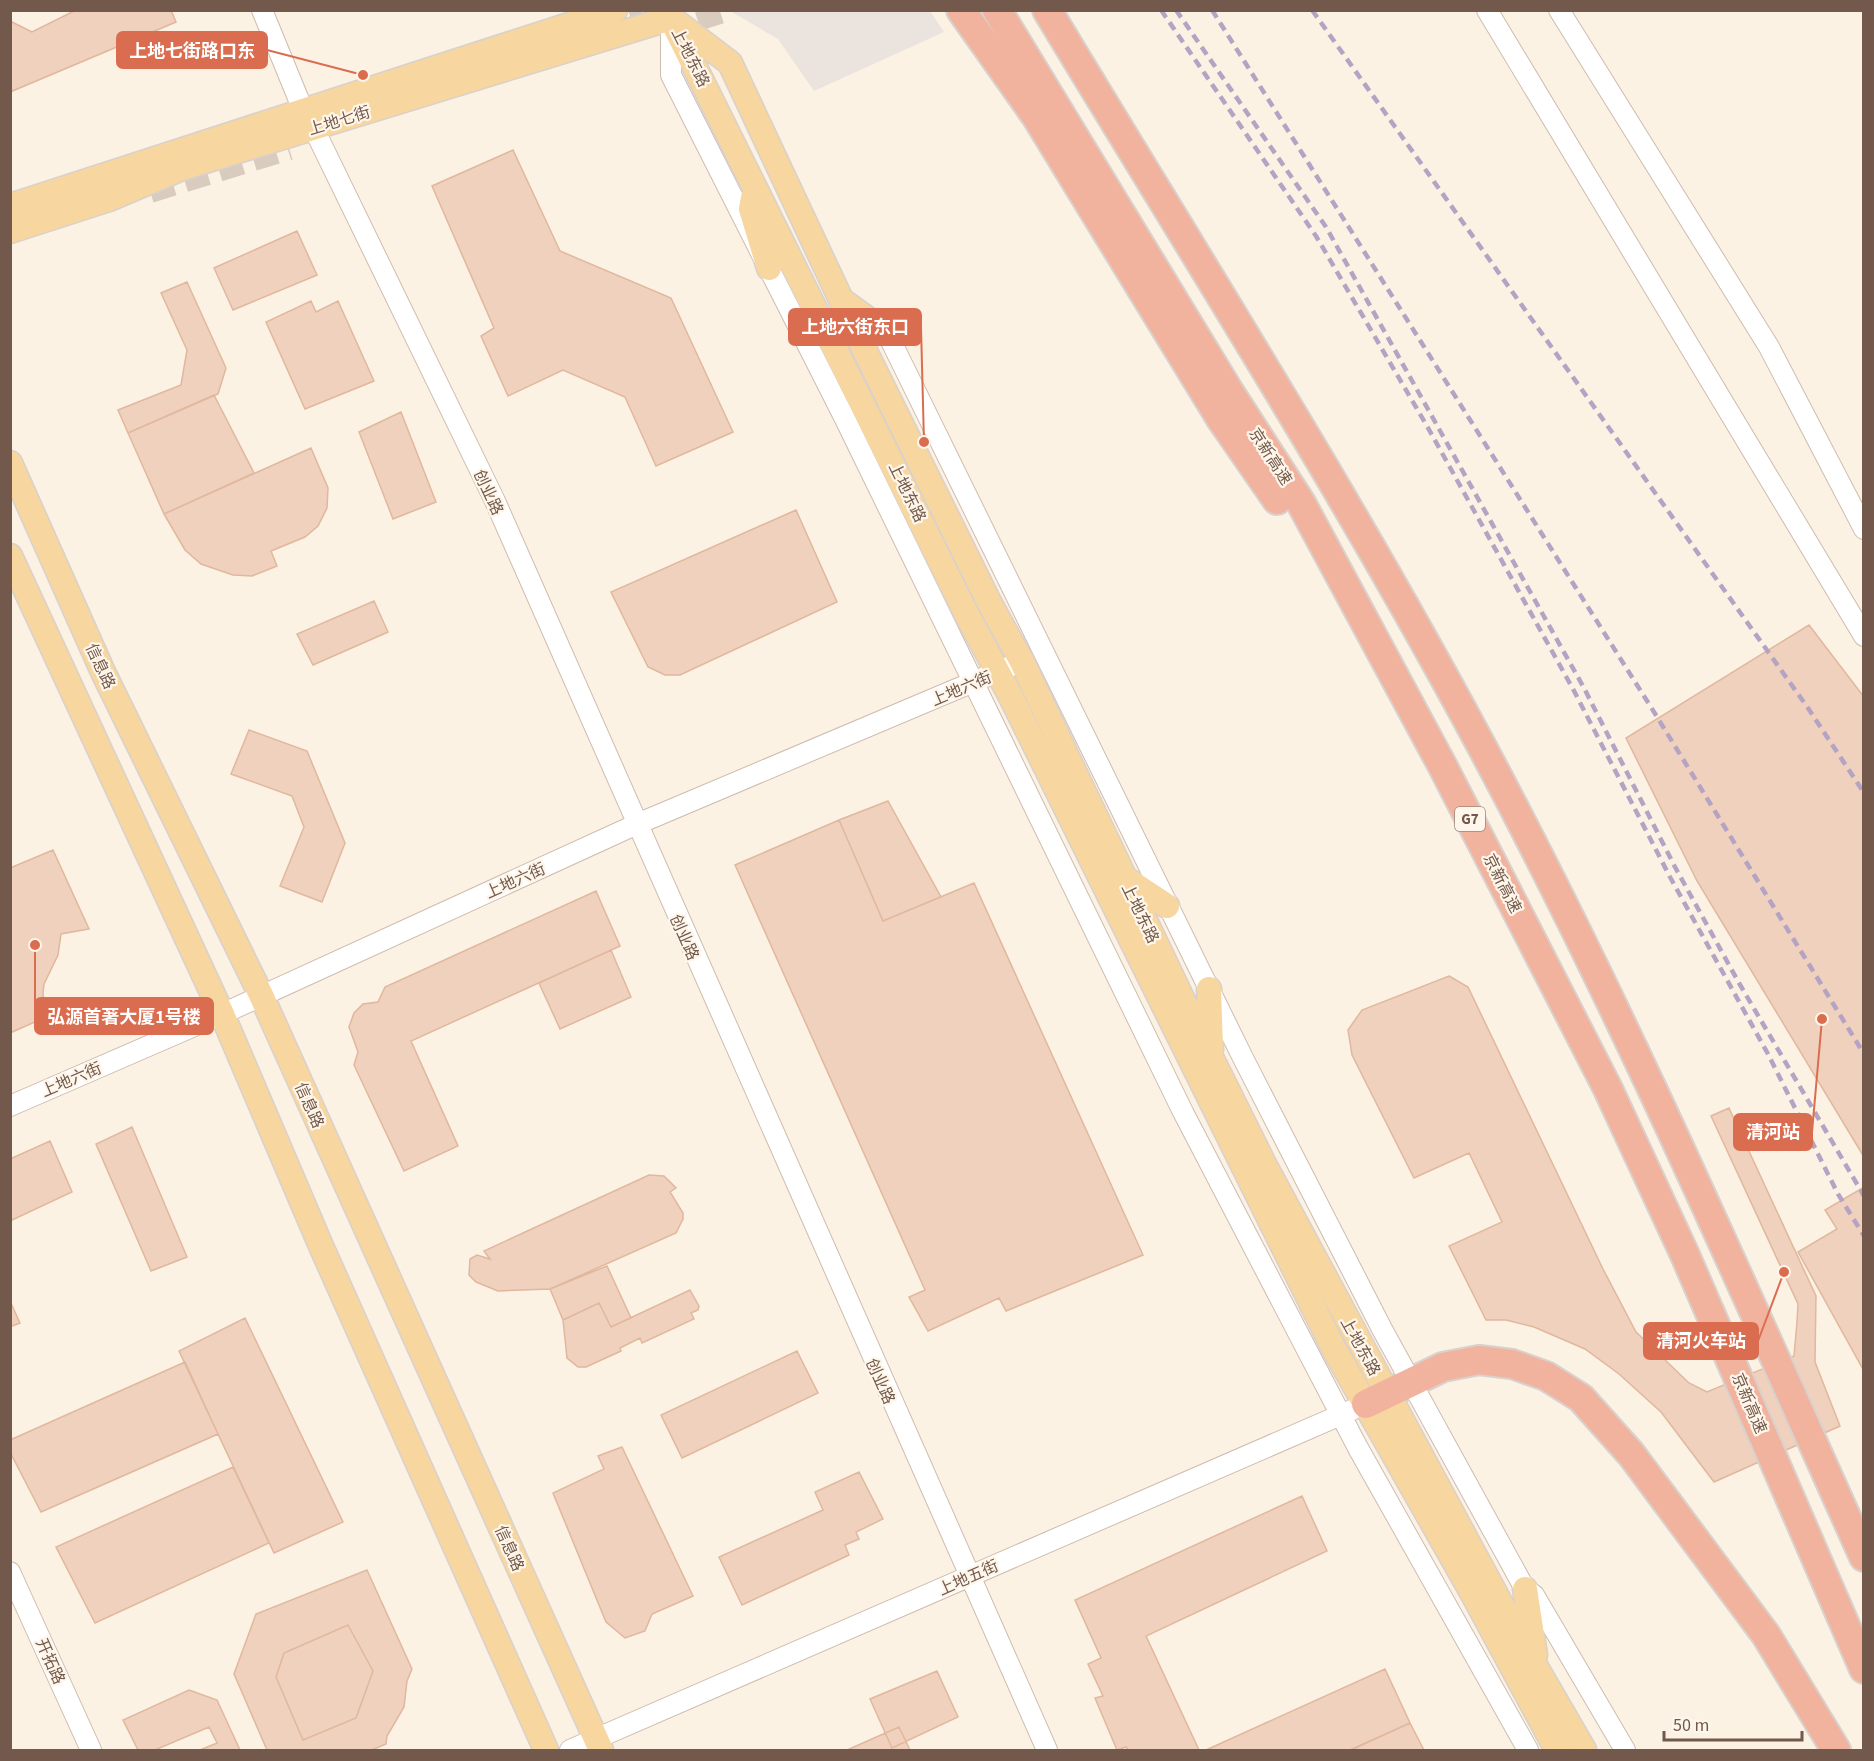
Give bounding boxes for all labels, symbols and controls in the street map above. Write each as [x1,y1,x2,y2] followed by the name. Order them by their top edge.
[666,24,714,91] street label: 上地东路
[117,32,267,68] callout: 上地七街路口东
[129,39,255,64] text: 上地七街路口东
[305,101,373,141] street label: 上地七街
[789,309,921,345] callout: 上地六街东口
[801,315,909,340] text: 上地六街东口
[1244,424,1297,489] street label: 京新高速
[883,459,931,526] street label: 上地东路
[468,466,508,519] street label: 创业路
[80,640,120,693] street label: 信息路
[928,666,995,712] street label: 上地六街
[1455,807,1485,831] road number: G7
[1478,850,1526,917] street label: 京新高速
[482,858,549,904] street label: 上地六街
[1116,880,1164,947] street label: 上地东路
[664,911,704,964] street label: 创业路
[35,998,213,1034] callout: 弘源首著大厦1号楼
[47,1005,201,1030] text: 弘源首著大厦1号楼
[38,1057,105,1103] street label: 上地六街
[289,1079,329,1132] street label: 信息路
[1734,1114,1812,1150] callout: 清河站
[1746,1120,1800,1145] text: 清河站
[1335,1313,1385,1380] street label: 上地东路
[1644,1323,1758,1359] callout: 清河火车站
[1656,1329,1746,1354] text: 清河火车站
[860,1355,900,1408] street label: 创业路
[1726,1370,1772,1437] street label: 京新高速
[489,1522,529,1575] street label: 信息路
[935,1555,1002,1601] street label: 上地五街
[30,1635,70,1688] street label: 开拓路
[1664,1704,1802,1742] scale bar
[1673,1713,1709,1738] text: 50 m

